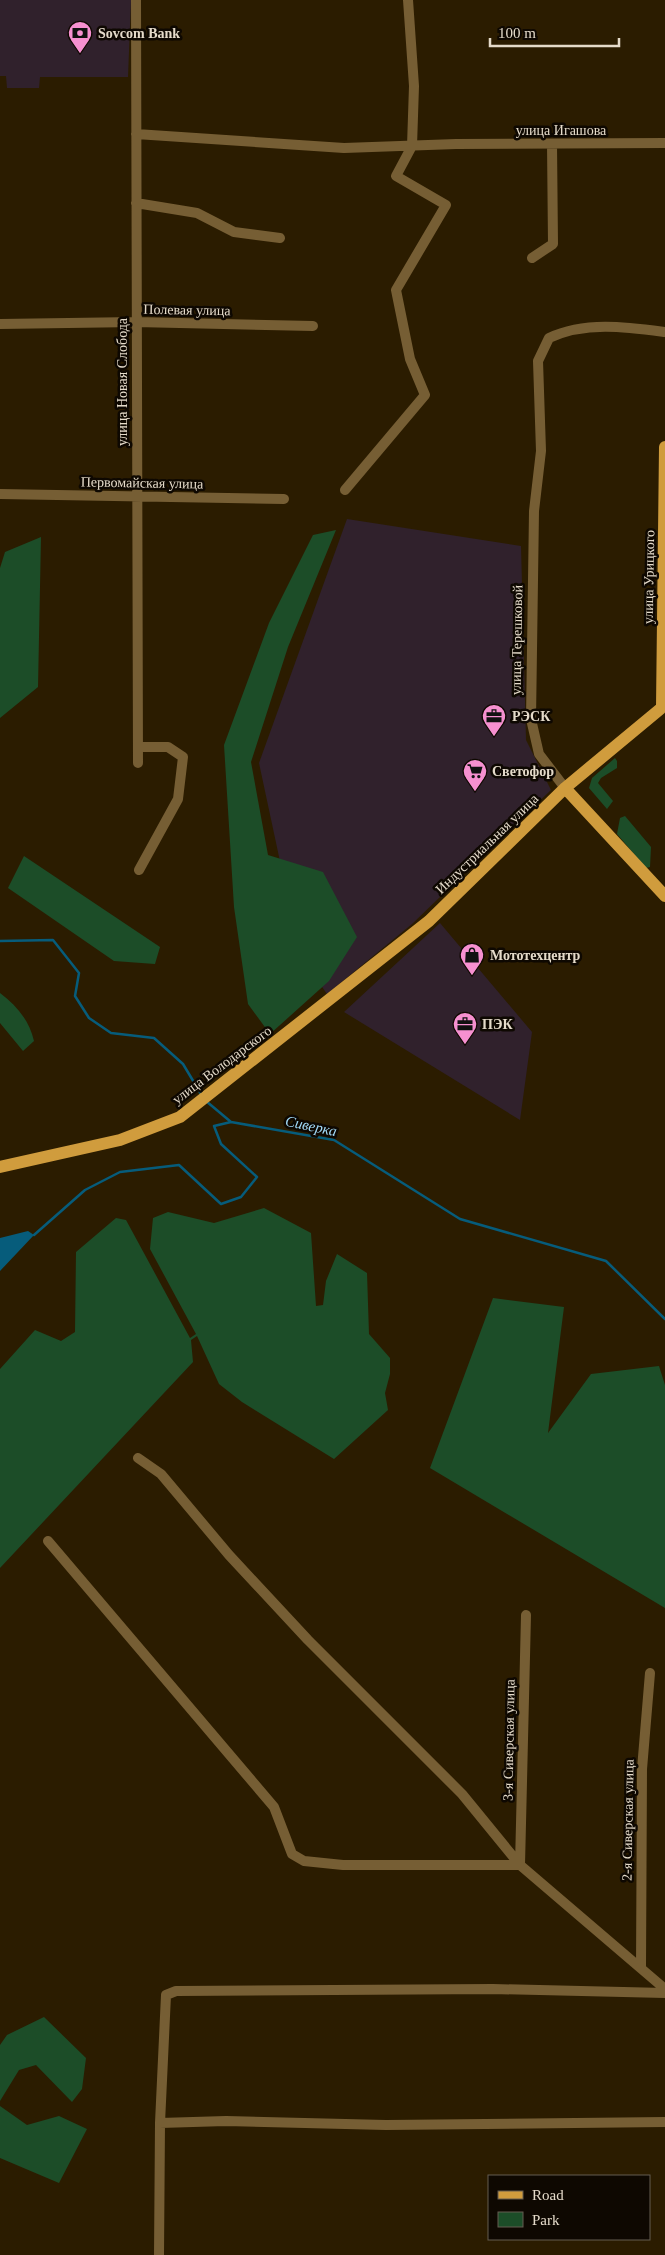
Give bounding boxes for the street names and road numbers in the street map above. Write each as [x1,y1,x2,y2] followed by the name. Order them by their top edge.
[516,123,607,138] street label: улица Игашова
[143,302,232,318] street label: Полевая улица
[115,317,130,446] street label: улица Новая Слобода
[81,474,204,492] street label: Первомайская улица
[641,530,657,624] street label: улица Урицкого
[509,584,525,695] street label: улица Терешковой
[433,791,542,897] street label: Индустриальная улица
[170,1023,274,1107] street label: улица Володарского
[500,1678,518,1801] street label: 3-я Сиверская улица
[619,1758,637,1881] street label: 2-я Сиверская улица

